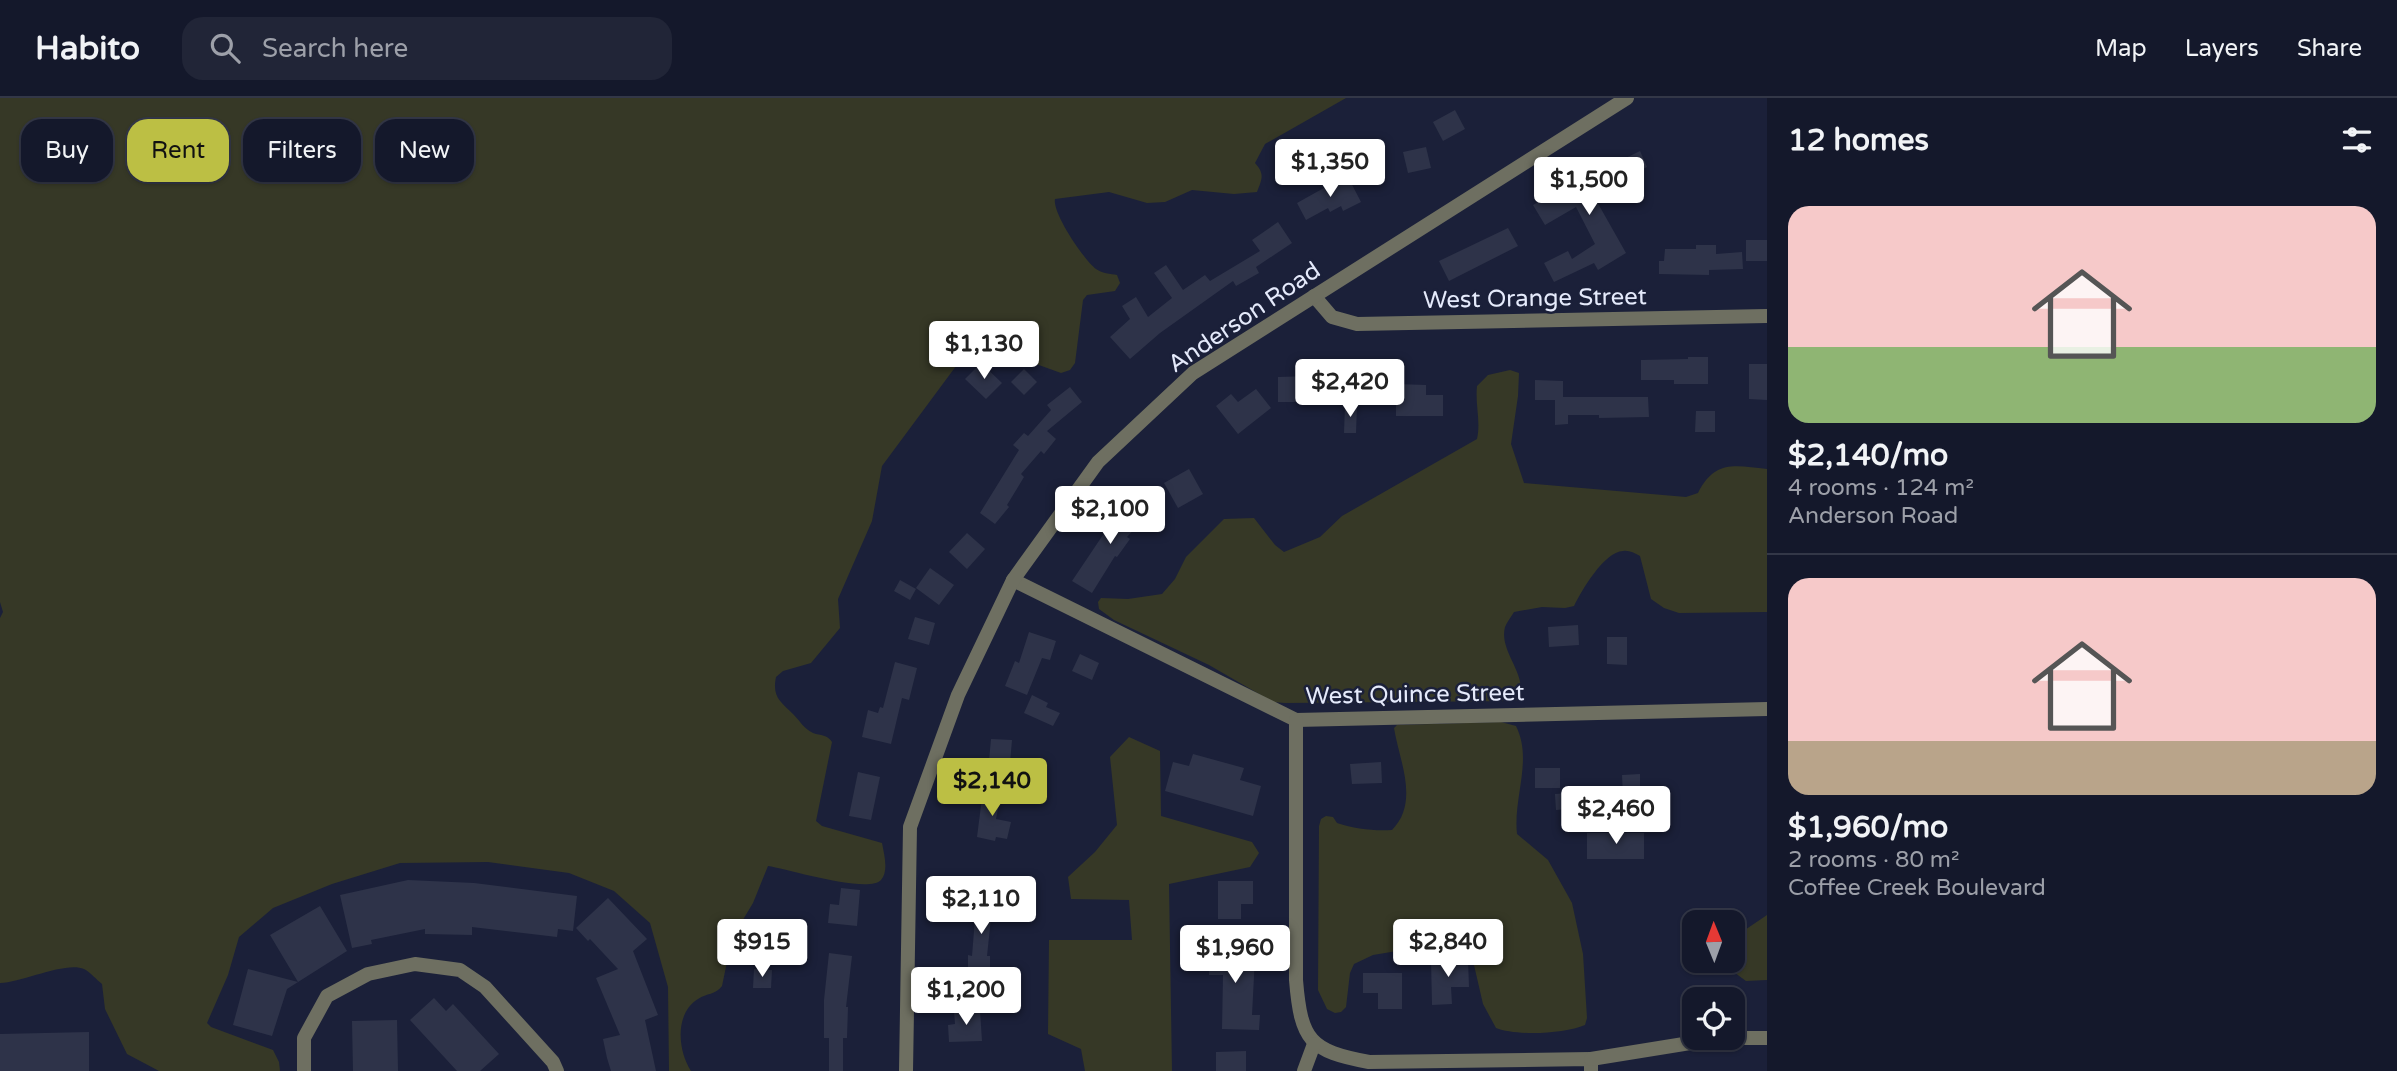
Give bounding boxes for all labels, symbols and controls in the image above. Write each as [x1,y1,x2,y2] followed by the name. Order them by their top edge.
[182,17,672,80] search box
[35,29,140,68] text: Habito
[206,29,244,67] icon: search
[262,33,408,64] text: Search here
[2095,34,2147,63] text: Map
[2185,34,2259,63] text: Layers
[2297,34,2362,63] text: Share
[21,119,113,182] chip: Buy
[127,119,229,182] chip: Rent
[243,119,361,182] chip: Filters
[375,119,474,182] chip: New
[2338,121,2376,159] icon: filters
[1788,122,1929,159] text: 12 homes
[1273,140,1387,199] pin: $1,350
[1291,148,1369,176] text: $1,350
[1532,158,1646,217] pin: $1,500
[1550,166,1628,194] text: $1,500
[2019,251,2145,377] icon: home
[1163,256,1326,379] street label: Anderson Road
[1423,282,1647,315] street label: West Orange Street
[927,322,1041,381] pin: $1,130
[945,330,1023,358] text: $1,130
[1293,360,1407,419] pin: $2,420
[1311,368,1389,396] text: $2,420
[1788,437,1948,474] text: $2,140/mo
[1788,474,1974,502] text: 4 rooms · 124 m²
[1053,486,1167,546] pin: $2,100
[1071,495,1149,523] text: $2,100
[1788,502,1958,530] text: Anderson Road
[2019,623,2145,749] icon: home
[1305,678,1525,711] street label: West Quince Street
[935,758,1049,818] pin: $2,140
[953,767,1031,795] text: $2,140
[1559,786,1673,846] pin: $2,460
[1577,795,1655,823] text: $2,460
[1788,809,1948,846] text: $1,960/mo
[1788,846,1959,874] text: 2 rooms · 80 m²
[1788,874,2046,902] text: Coffee Creek Boulevard
[924,876,1038,936] pin: $2,110
[942,885,1020,913] text: $2,110
[1682,910,1745,973] north arrow
[1682,910,1745,1050] map controls
[721,920,803,979] pin: $915
[1391,920,1505,979] pin: $2,840
[1178,926,1292,985] pin: $1,960
[733,928,791,956] text: $915
[1409,928,1487,956] text: $2,840
[1196,934,1274,962] text: $1,960
[909,968,1023,1027] pin: $1,200
[927,976,1005,1004] text: $1,200
[1682,987,1745,1050] button: locate

